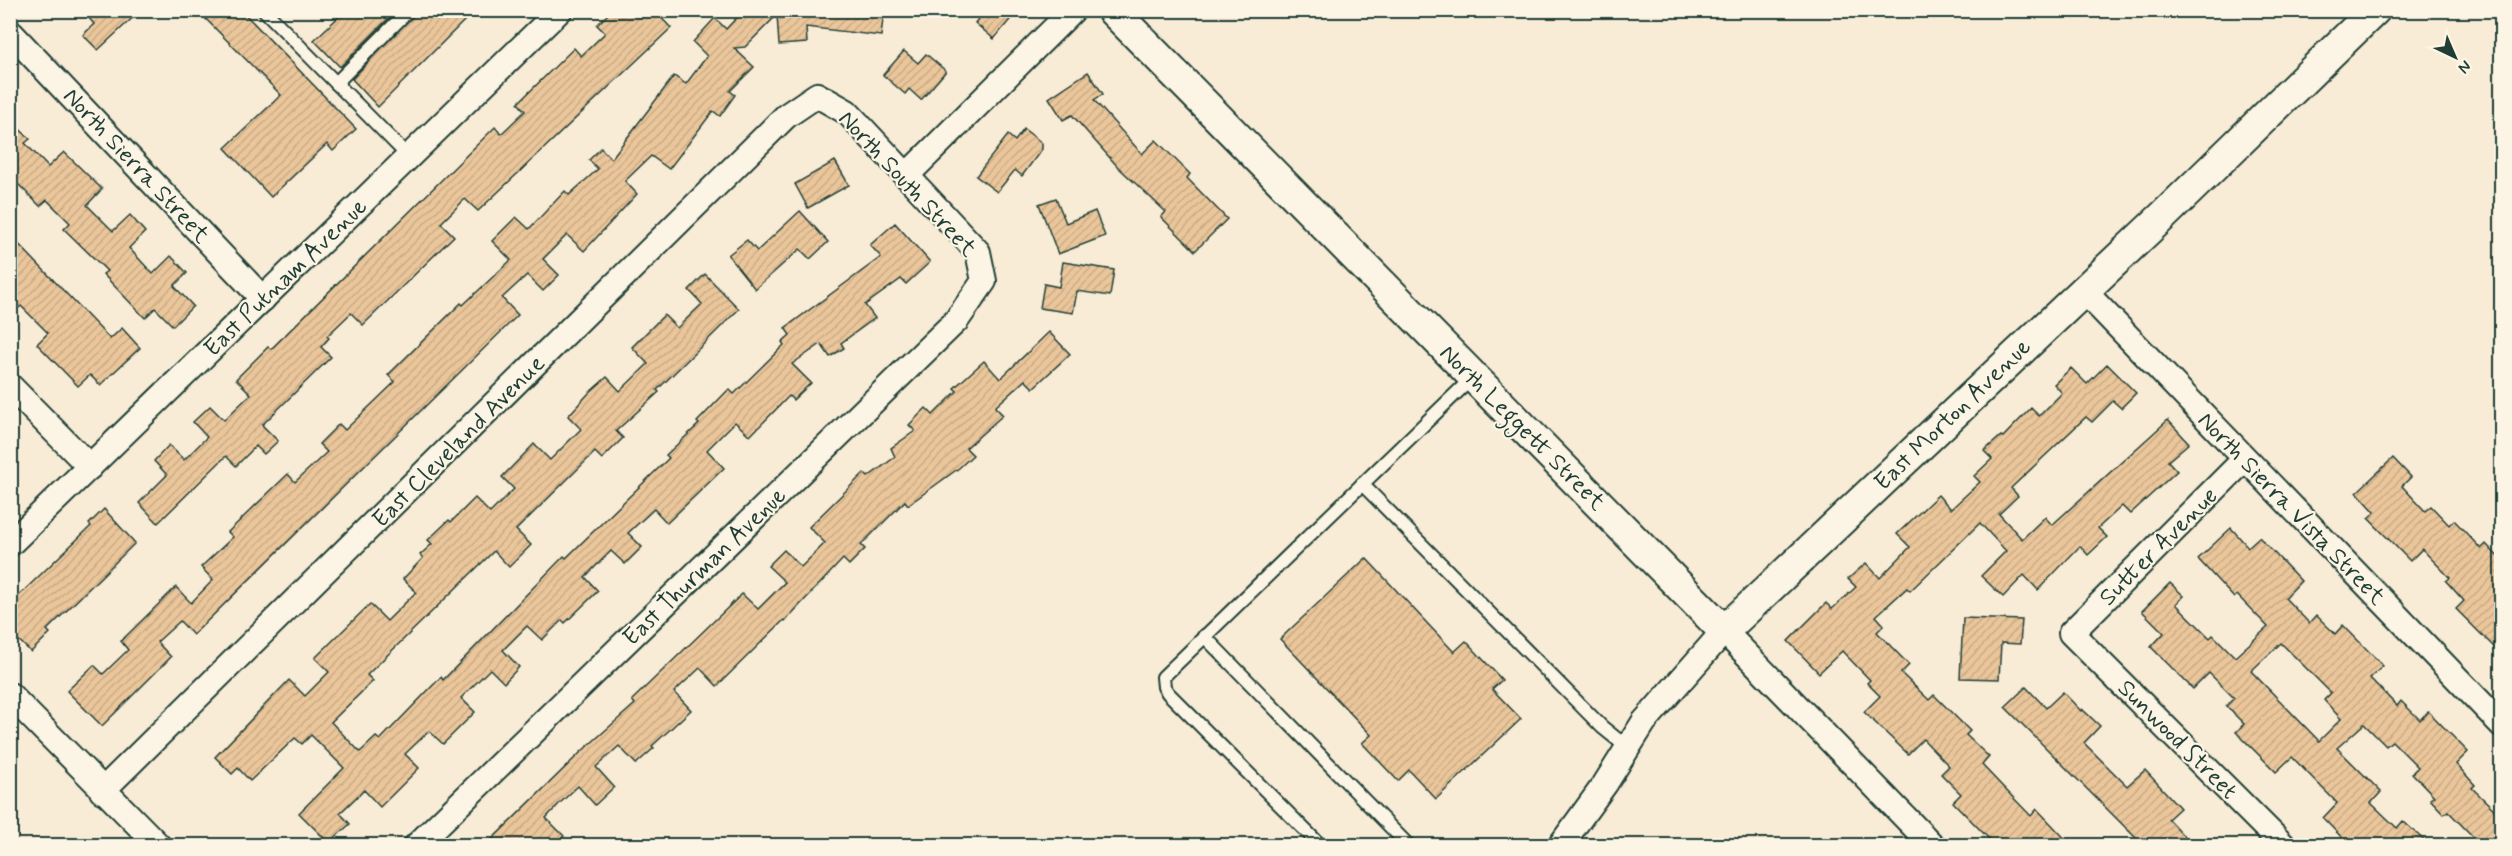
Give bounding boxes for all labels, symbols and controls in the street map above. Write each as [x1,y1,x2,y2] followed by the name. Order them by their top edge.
[2425,27,2485,87] north arrow
[2453,55,2476,78] text: N
[56,82,216,250] street label: North Sierra Street
[831,104,983,264] street label: North South Street
[198,192,374,364] street label: East Putnam Avenue
[1868,332,2038,498] street label: East Morton Avenue
[1430,338,1612,520] street label: North Leggett Street
[366,349,552,535] street label: East Cleveland Avenue
[2190,406,2392,612] street label: North Sierra Vista Street
[617,481,794,653] street label: East Thurman Avenue
[2093,481,2225,613] street label: Sutter Avenue
[2110,673,2244,807] street label: Sunwood Street

